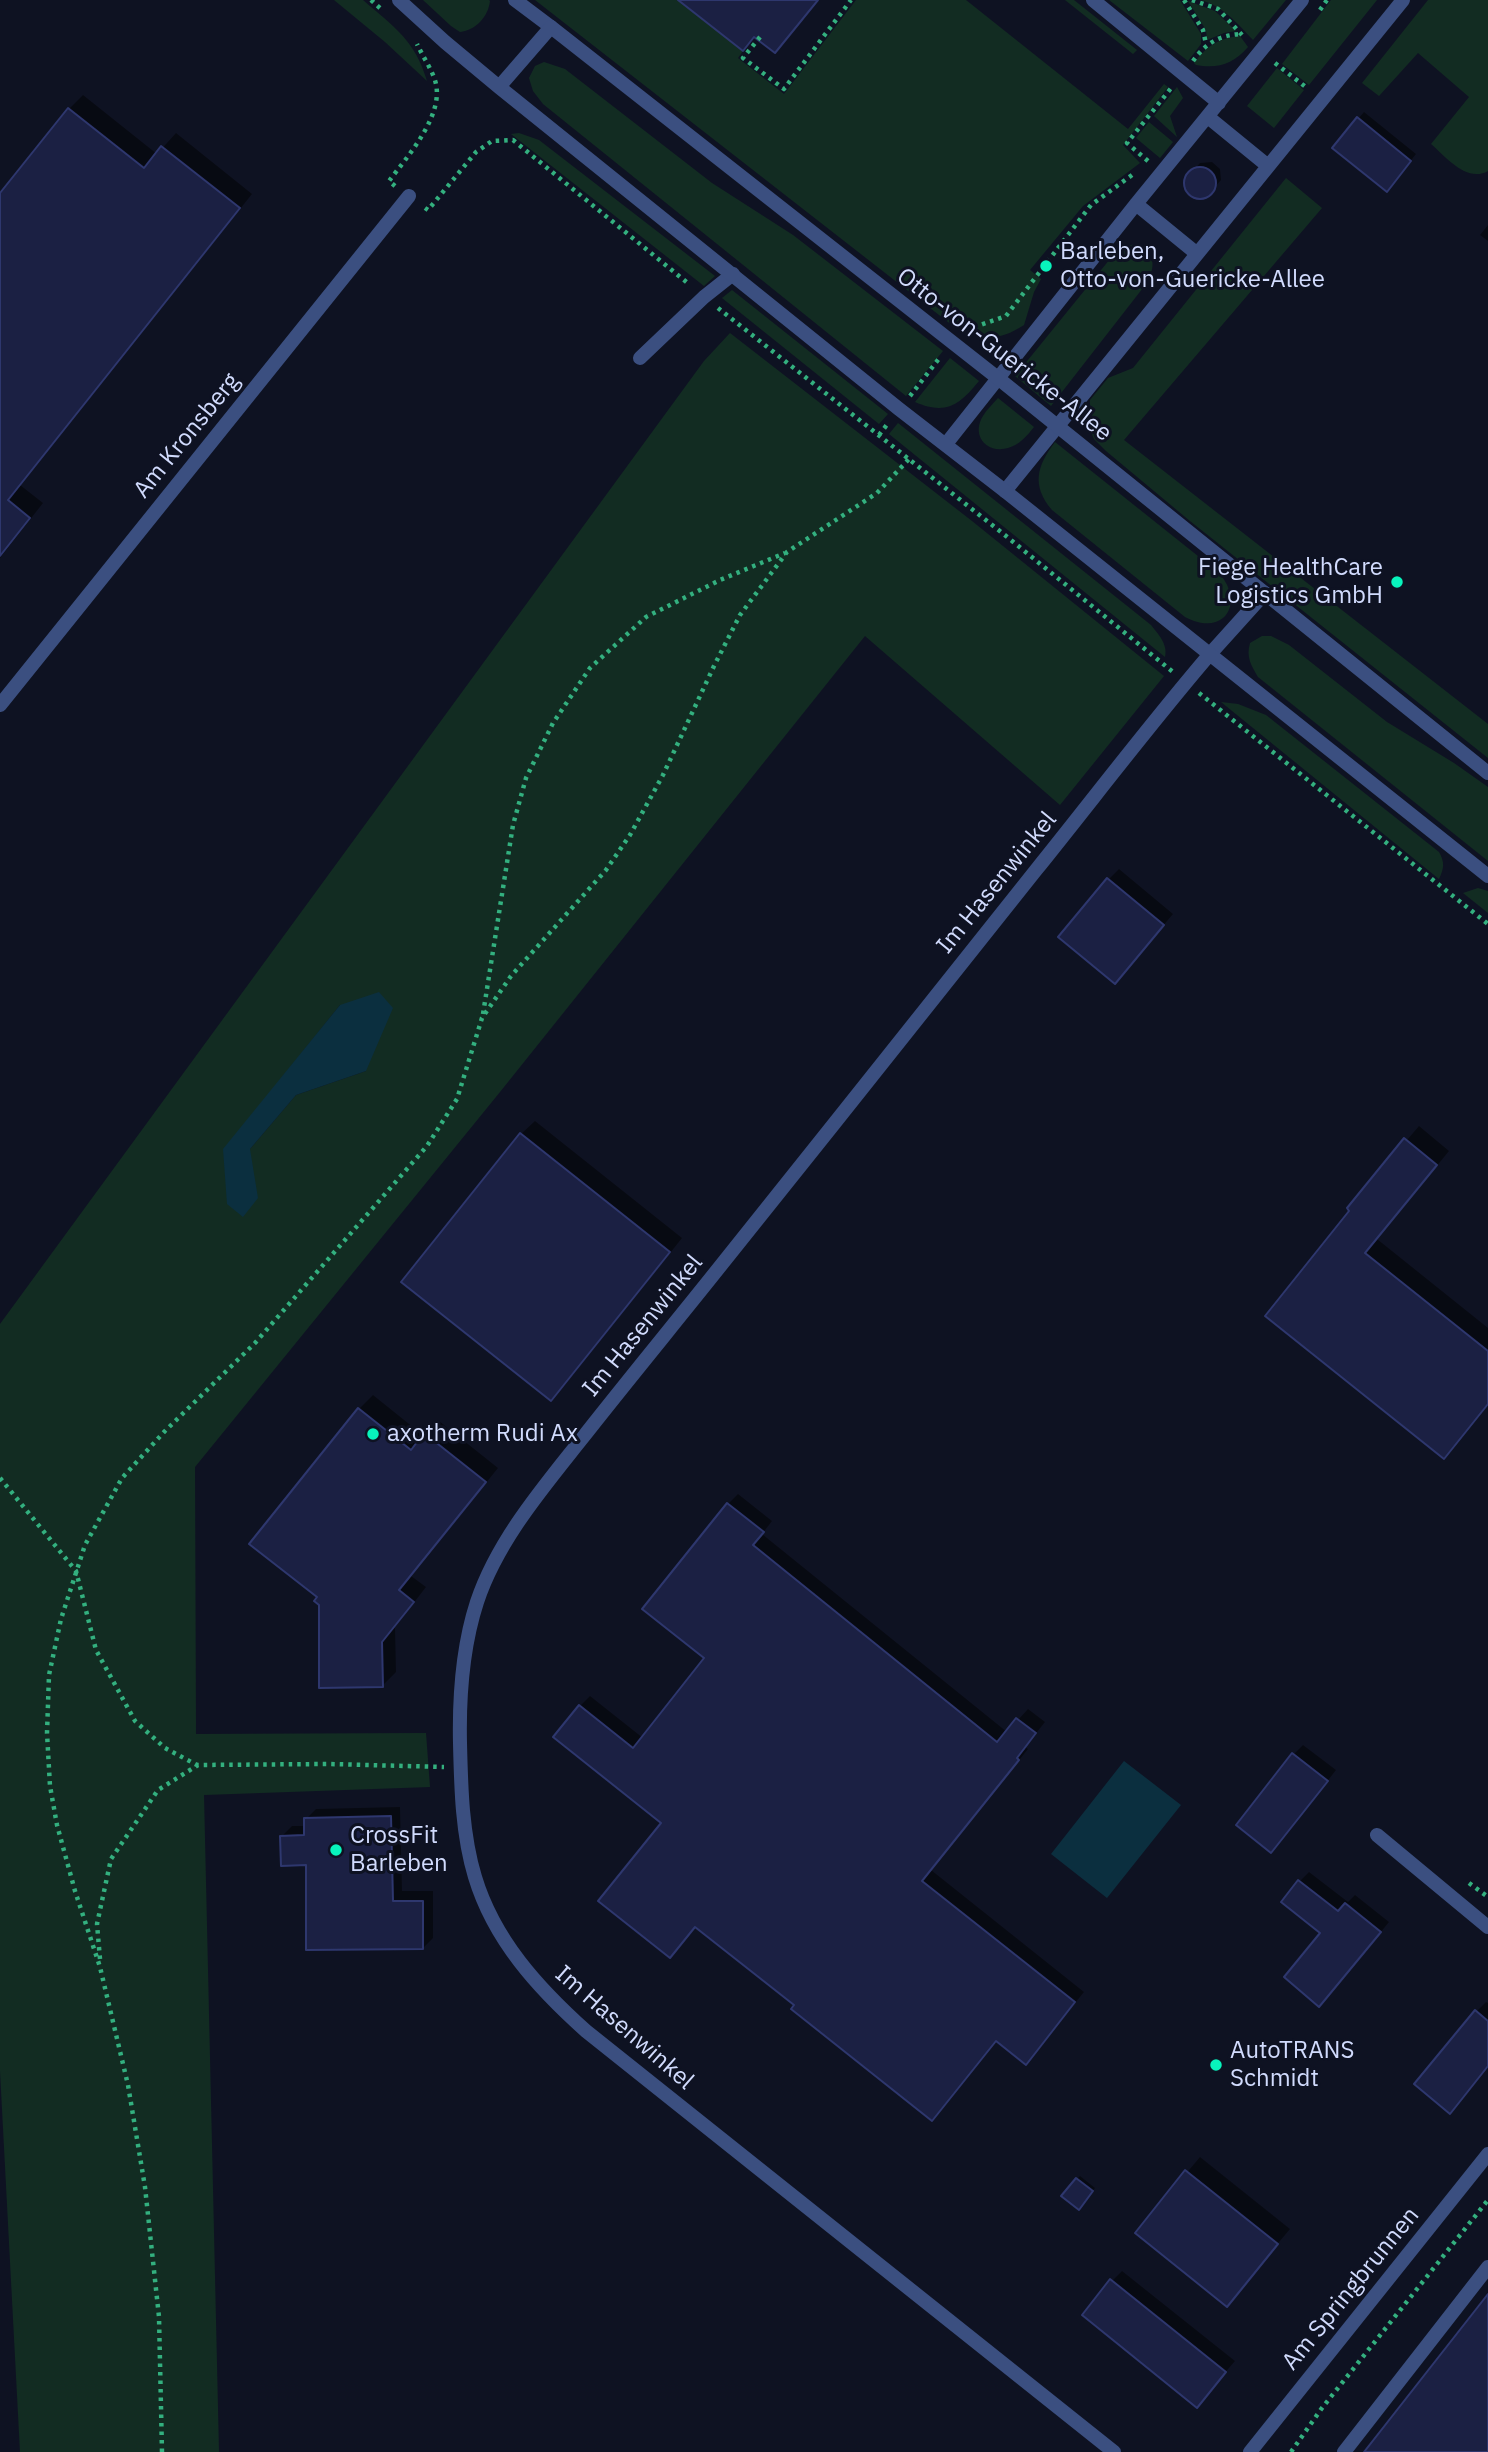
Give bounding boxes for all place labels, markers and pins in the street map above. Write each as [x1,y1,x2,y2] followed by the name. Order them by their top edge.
[1060,238,1325,294] place label: Barleben, Otto-von-Guericke-Allee
[1038,258,1054,274] marker: Barleben, Otto-von-Guericke-Allee
[1198,554,1383,610] place label: Fiege HealthCare Logistics GmbH
[1389,574,1405,590] marker: Fiege HealthCare Logistics GmbH
[387,1420,578,1448] place label: axotherm Rudi Ax
[365,1426,381,1442] marker: axotherm Rudi Ax
[350,1822,448,1878] place label: CrossFit Barleben
[328,1842,344,1858] marker: CrossFit Barleben
[1230,2037,1354,2093] place label: AutoTRANS Schmidt
[1208,2057,1224,2073] marker: AutoTRANS Schmidt

